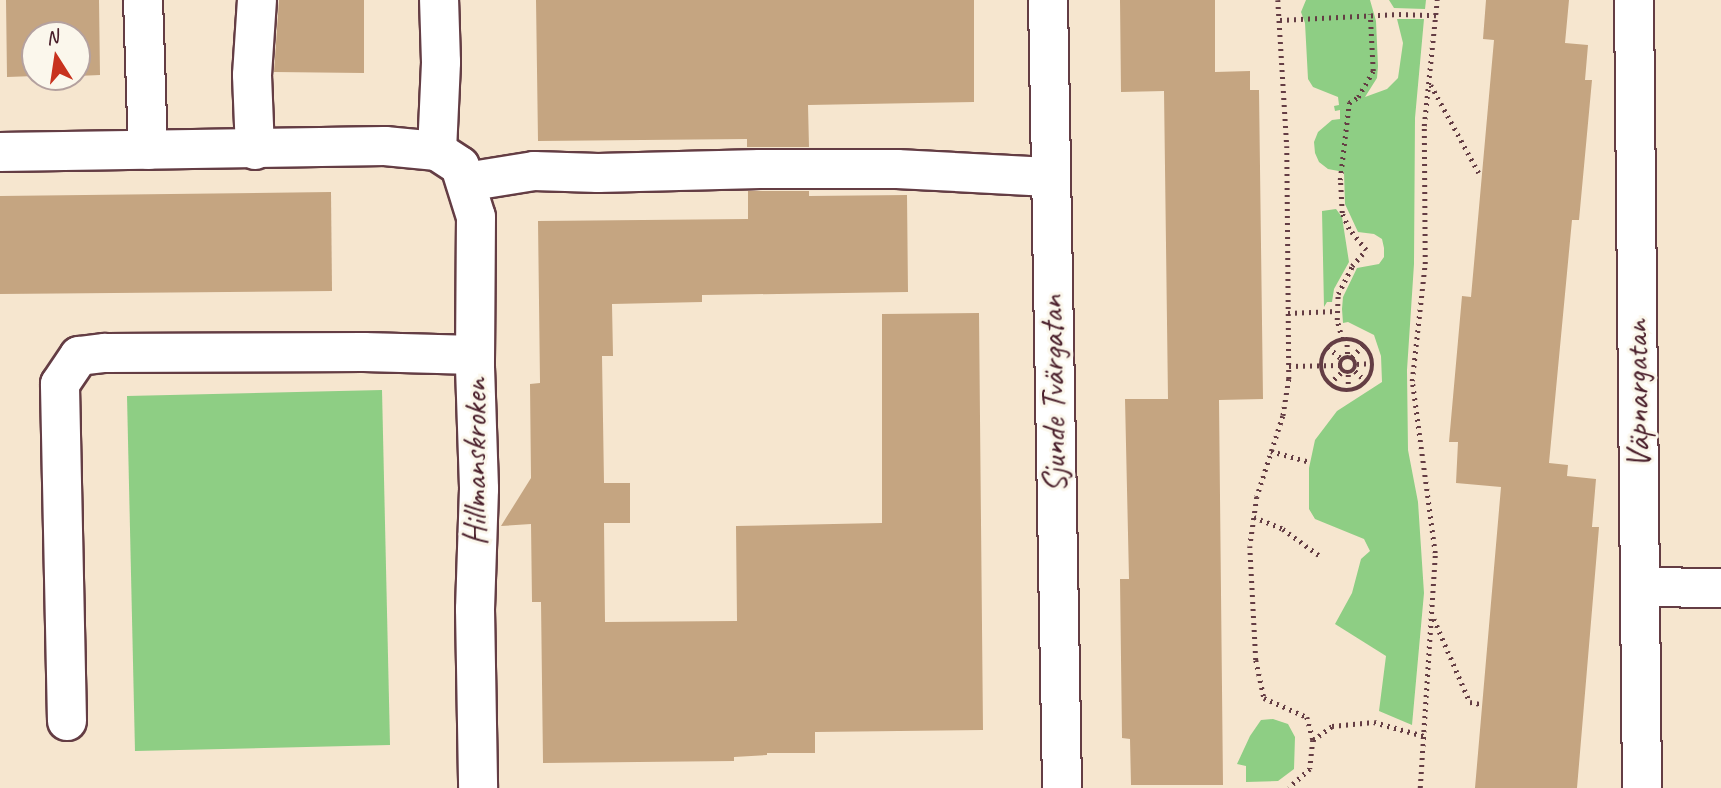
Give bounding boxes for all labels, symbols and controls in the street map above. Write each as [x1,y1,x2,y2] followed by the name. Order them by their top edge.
[21,21,91,91] north arrow
[44,24,60,50] text: N
[1032,295,1076,493] street label: Sjunde Tvärgatan
[1617,319,1659,469] street label: Väpnargatan
[456,378,496,546] street label: Hillmanskroken

